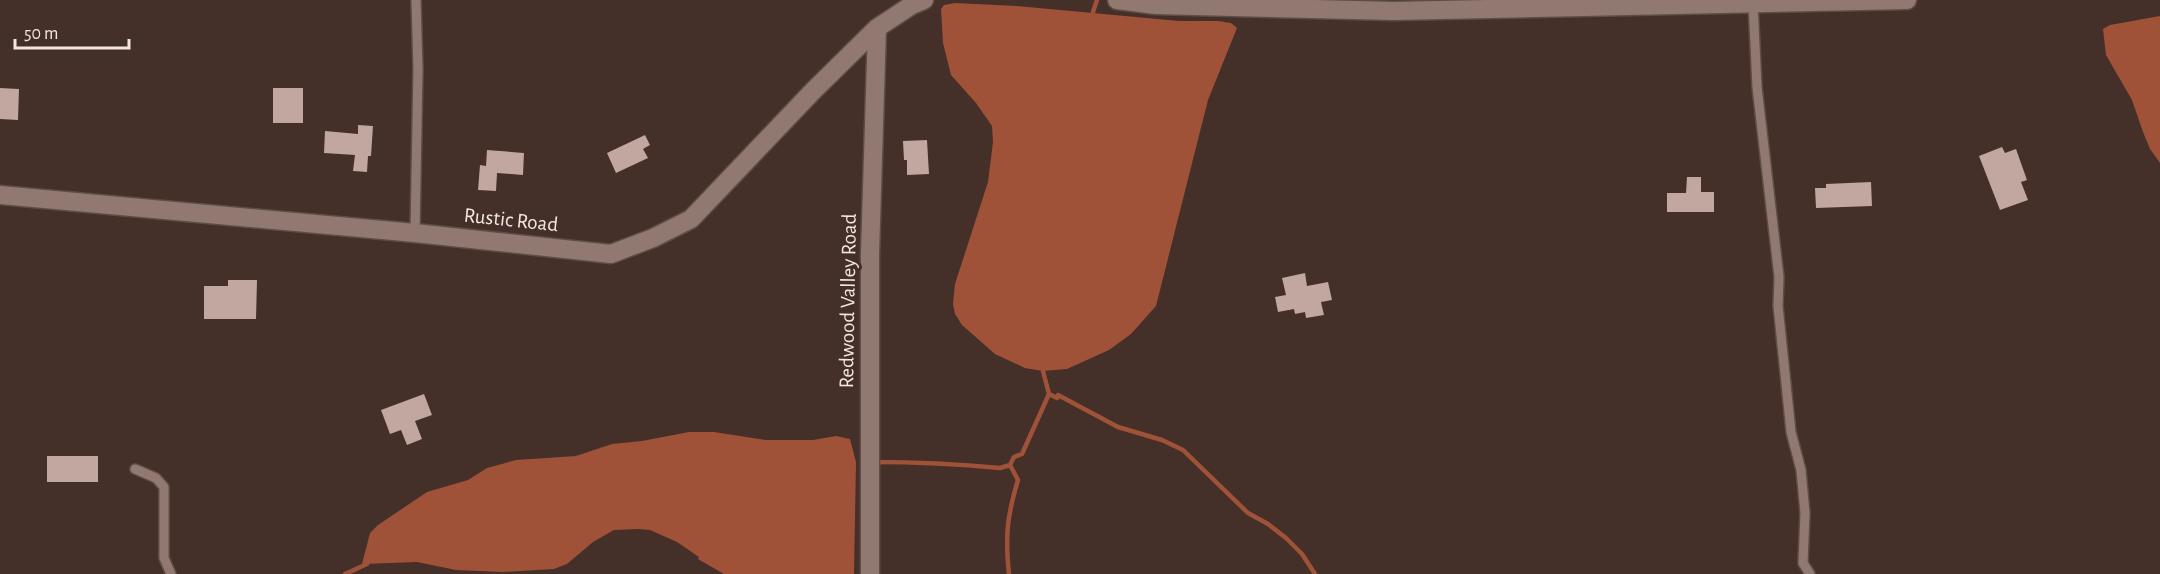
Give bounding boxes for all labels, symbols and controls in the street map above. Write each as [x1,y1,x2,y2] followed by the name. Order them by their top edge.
[15,12,129,50] scale bar
[24,25,58,43] text: 50 m
[463,205,559,235] street label: Rustic Road
[836,213,860,389] street label: Redwood Valley Road

